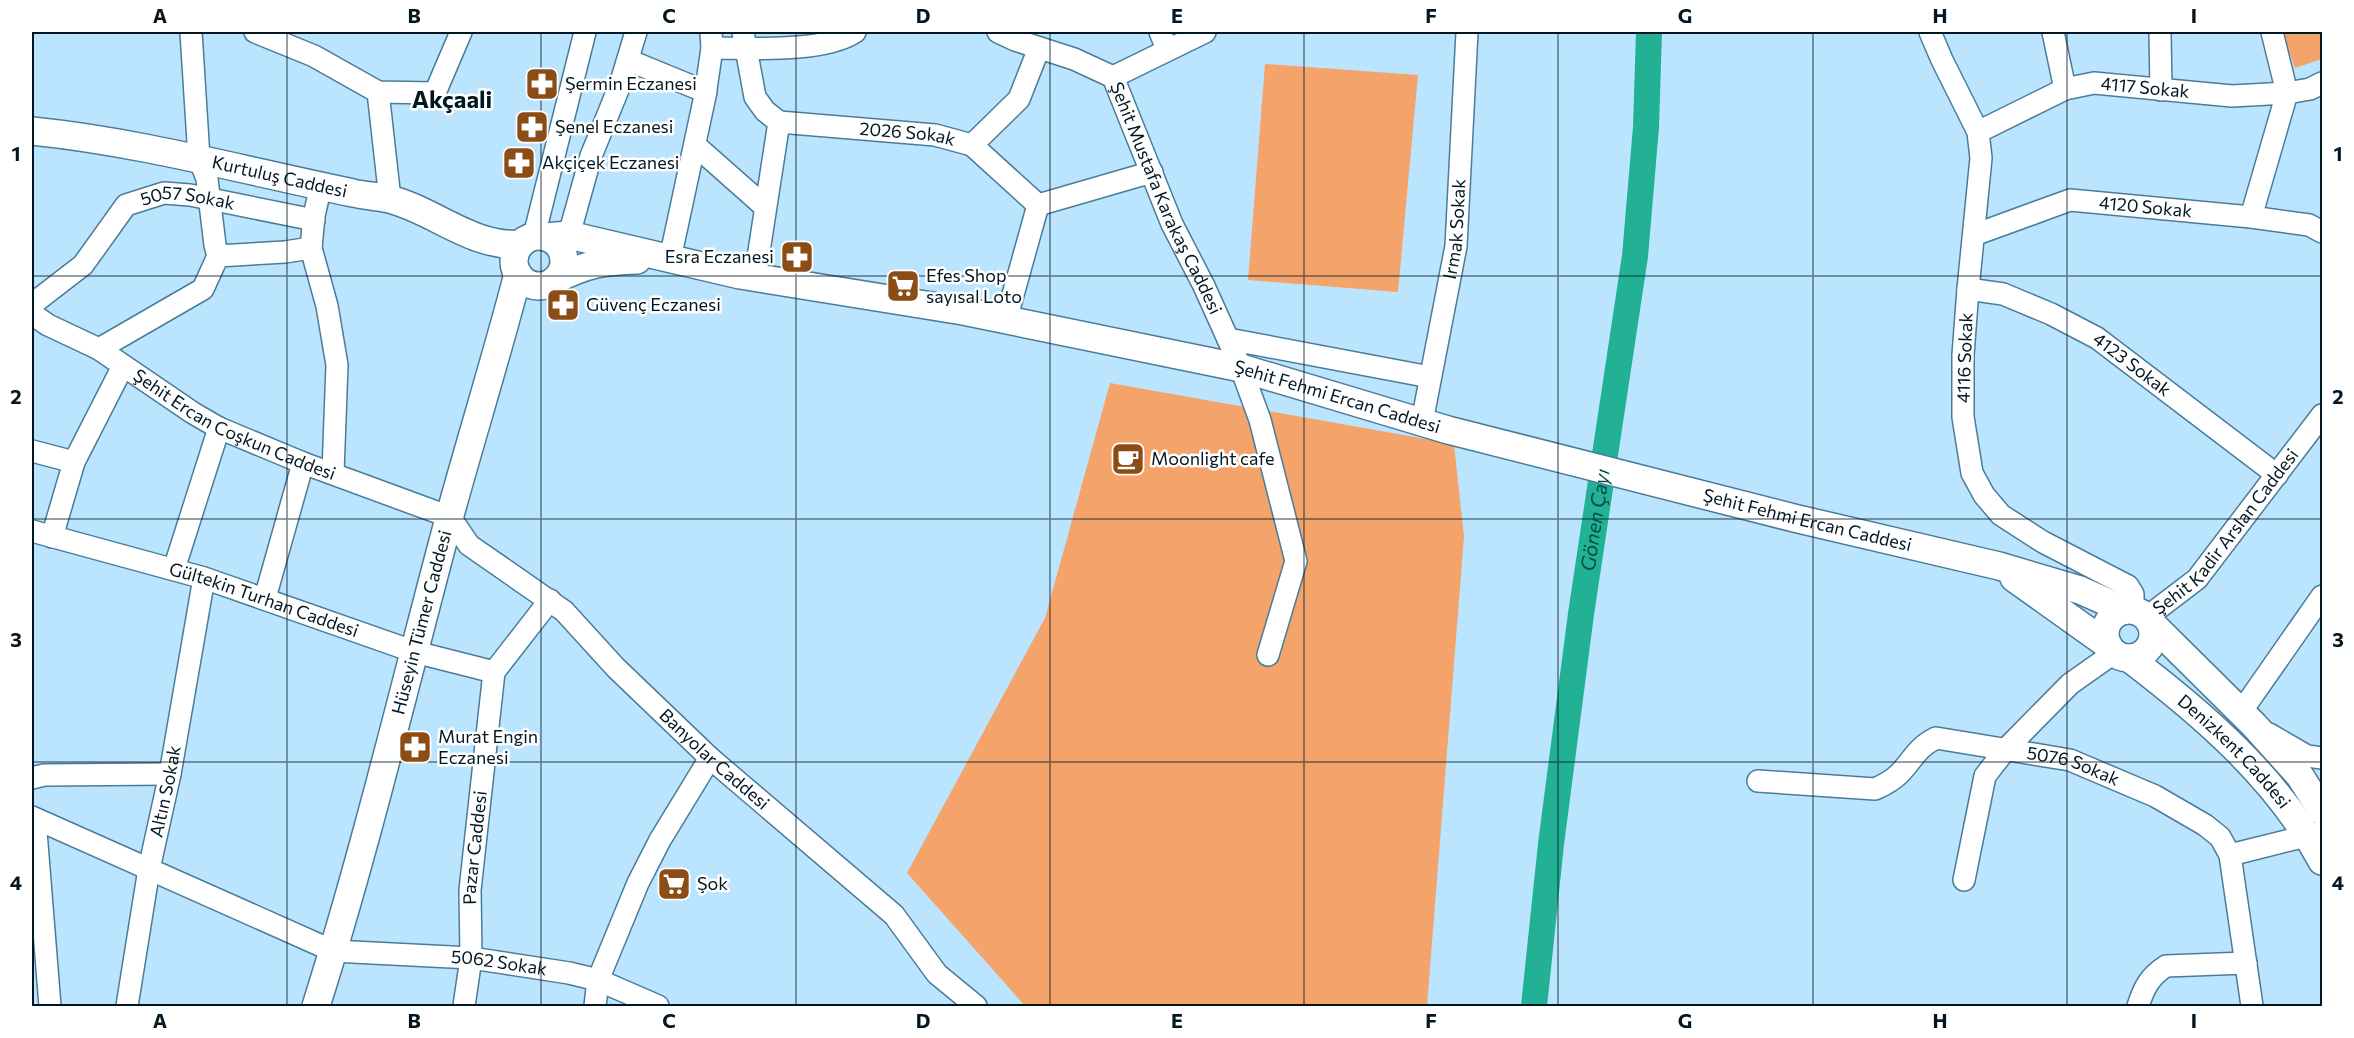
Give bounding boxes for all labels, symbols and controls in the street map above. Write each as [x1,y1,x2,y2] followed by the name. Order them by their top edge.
[153,3,167,27] text: A
[407,3,421,27] text: B
[662,3,676,27] text: C
[916,3,930,27] text: D
[1171,3,1183,27] text: E
[1425,3,1437,27] text: F
[1678,3,1692,27] text: G
[1933,3,1948,27] text: H
[2191,3,2197,27] text: I
[524,66,560,102] pharmacy icon: Şermin Eczanesi
[565,72,697,94] place label: Şermin Eczanesi
[2100,72,2191,102] street label: 4117 Sokak
[1106,79,1227,317] street label: Şehit Mustafa Karakaş Caddesi
[412,84,492,113] district label: Akçaali
[514,109,550,145] pharmacy icon: Şenel Eczanesi
[555,115,673,137] place label: Şenel Eczanesi
[859,117,958,150] street label: 2026 Sokak
[11,141,21,165] text: 1
[2333,141,2343,165] text: 1
[501,145,537,181] pharmacy icon: Akçiçek Eczanesi
[210,150,349,202] street label: Kurtuluş Caddesi
[542,151,679,173] place label: Akçiçek Eczanesi
[1438,178,1469,281] street label: Irmak Sokak
[137,181,237,214] street label: 5057 Sokak
[2098,191,2193,221] street label: 4120 Sokak
[779,239,815,275] pharmacy icon: Esra Eczanesi
[665,245,774,267] place label: Esra Eczanesi
[926,264,1022,307] place label: Efes Shop sayısal Loto
[885,268,921,304] supermarket icon: Efes Shop sayısal Loto
[545,287,581,323] pharmacy icon: Güvenç Eczanesi
[586,293,721,315] place label: Güvenç Eczanesi
[1951,312,1977,403] street label: 4116 Sokak
[2089,327,2176,400] street label: 4123 Sokak
[1233,355,1443,437] street label: Şehit Fehmi Ercan Caddesi
[129,364,339,484] street label: Şehit Ercan Coşkun Caddesi
[10,384,22,408] text: 2
[2332,384,2344,408] text: 2
[1110,441,1146,477] cafe icon: Moonlight cafe
[2148,444,2302,619] street label: Şehit Kadir Arslan Caddesi
[1151,447,1275,469] place label: Moonlight cafe
[1575,467,1614,573] water label: Gönen Çayı
[1701,483,1914,555] street label: Şehit Fehmi Ercan Caddesi
[386,528,455,717] street label: Hüseyin Tümer Caddesi
[167,557,362,641] street label: Gültekin Turhan Caddesi
[10,627,22,651] text: 3
[2332,627,2344,651] text: 3
[2174,689,2296,812] street label: Denizkent Caddesi
[655,704,774,814] street label: Banyolar Caddesi
[438,725,538,768] place label: Murat Engin Eczanesi
[397,729,433,765] pharmacy icon: Murat Engin Eczanesi
[2025,741,2123,790] street label: 5076 Sokak
[144,744,185,839] street label: Altın Sokak
[458,789,491,905] street label: Pazar Caddesi
[656,866,692,902] supermarket icon: Şok
[10,870,22,894] text: 4
[2332,870,2344,894] text: 4
[697,872,728,894] place label: Şok
[451,945,549,980] street label: 5062 Sokak
[153,1008,167,1032] text: A
[407,1008,421,1032] text: B
[662,1008,676,1032] text: C
[916,1008,930,1032] text: D
[1171,1008,1183,1032] text: E
[1425,1008,1437,1032] text: F
[1678,1008,1692,1032] text: G
[1933,1008,1948,1032] text: H
[2191,1008,2197,1032] text: I

